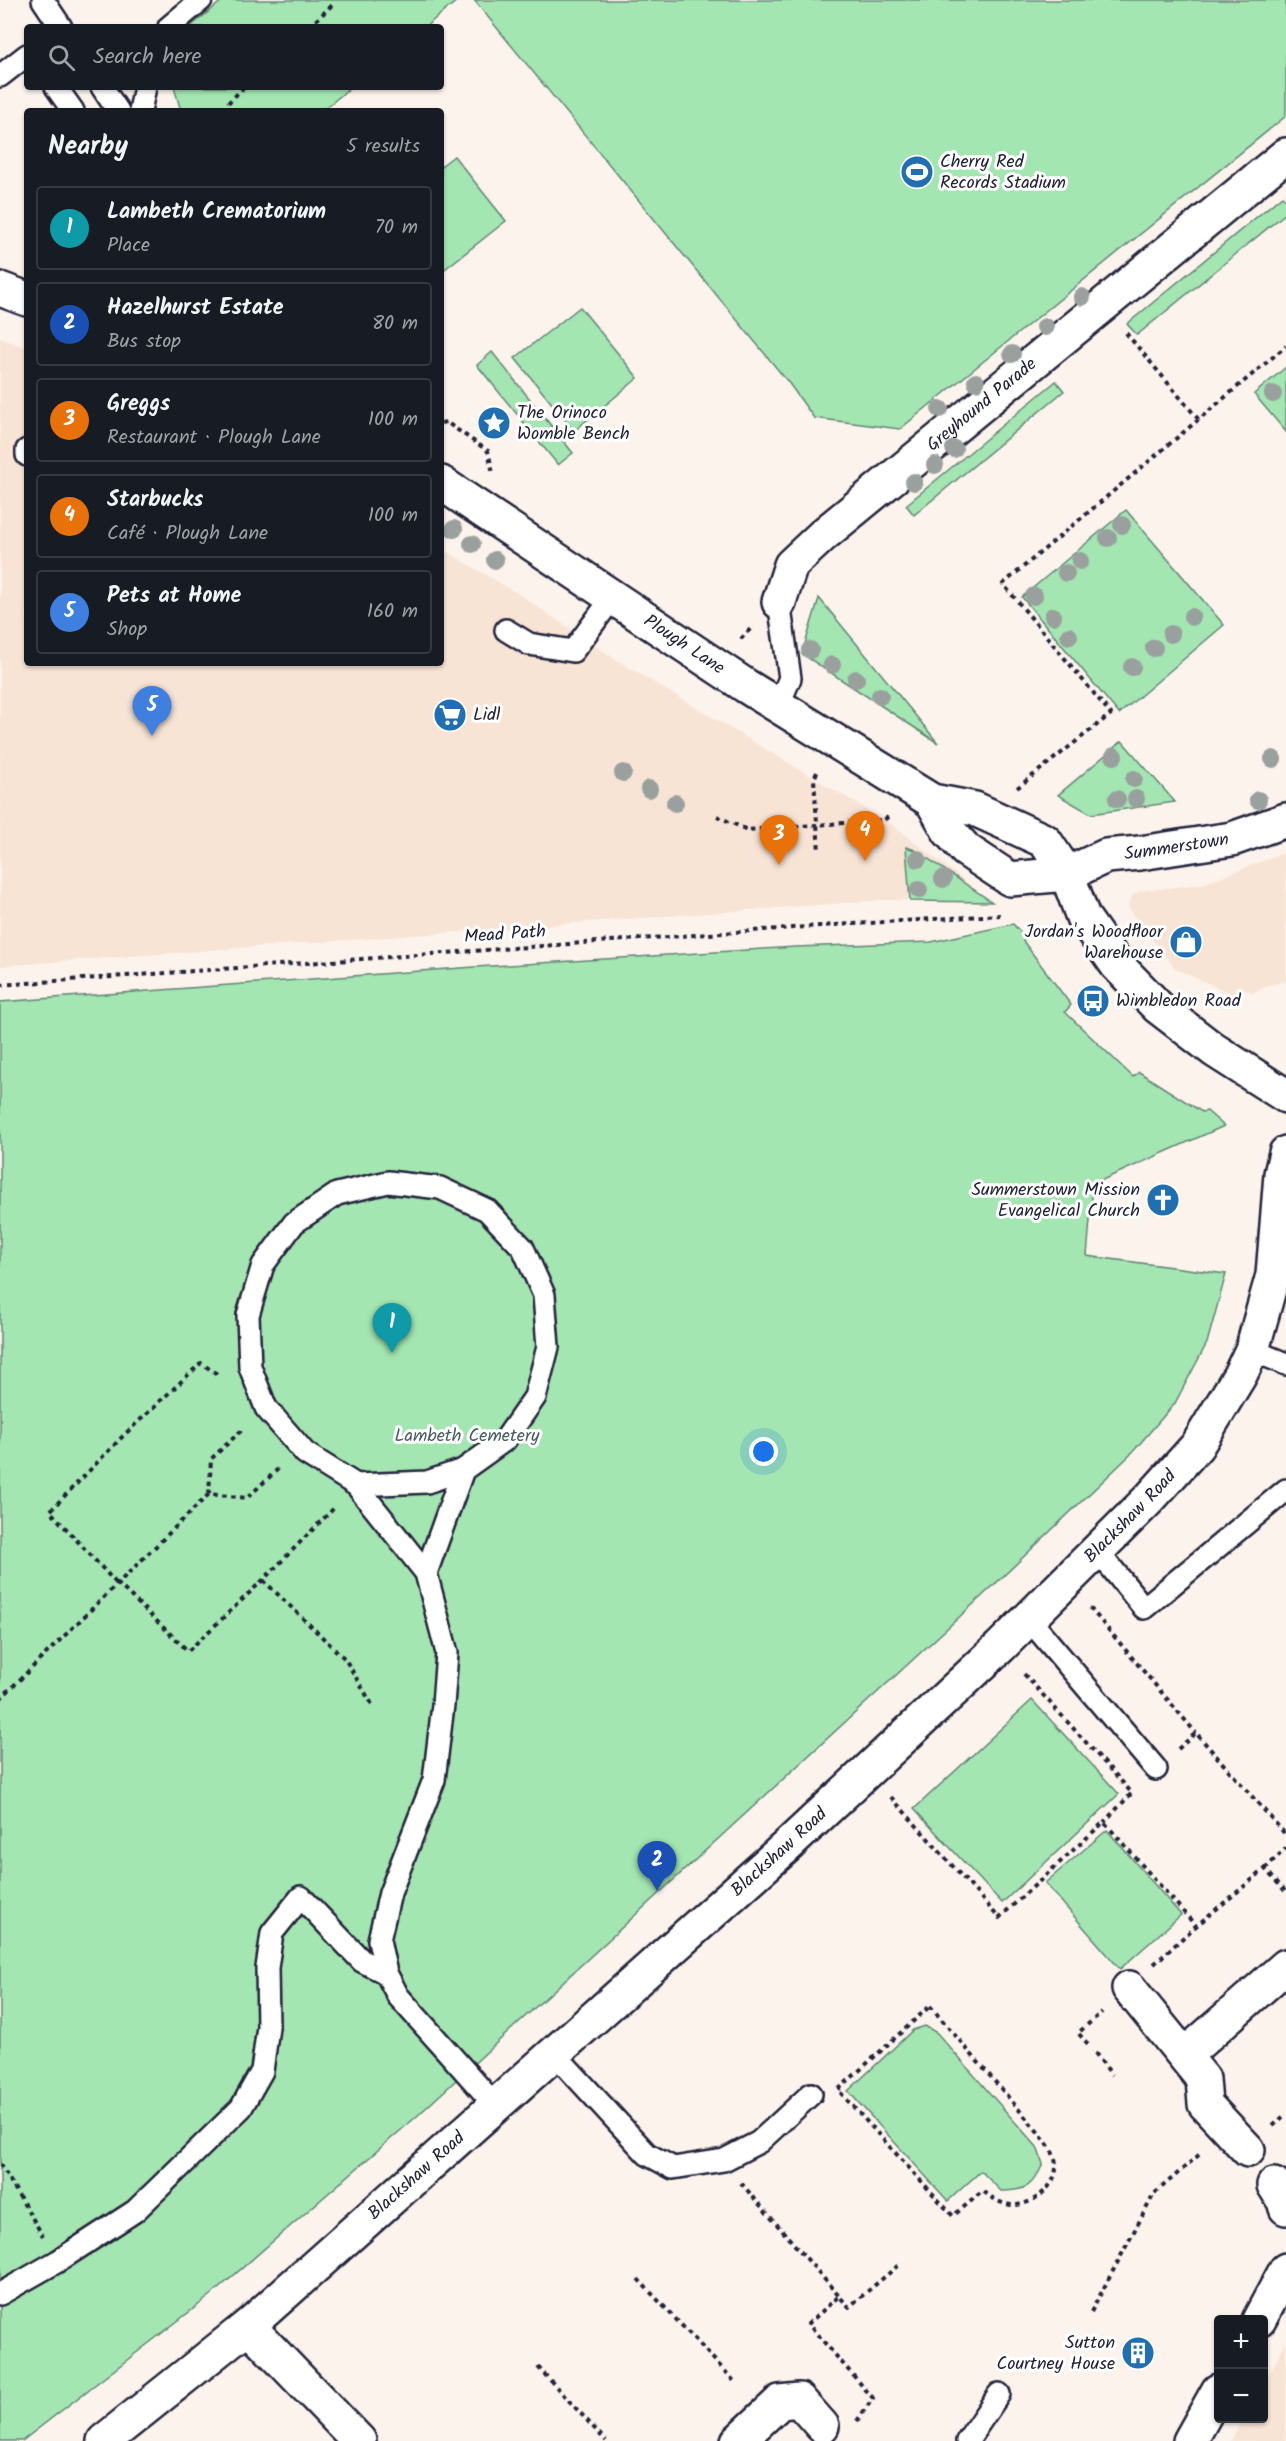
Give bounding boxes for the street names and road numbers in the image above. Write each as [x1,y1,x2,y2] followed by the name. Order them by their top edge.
[920,351,1043,459] street label: Greyhound Parade
[638,607,731,682] street label: Plough Lane
[1123,825,1231,869] street label: Summerstown
[463,918,547,952] street label: Mead Path
[1077,1462,1184,1570] street label: Blackshaw Road
[724,1800,835,1904] street label: Blackshaw Road
[361,2124,473,2227] street label: Blackshaw Road

